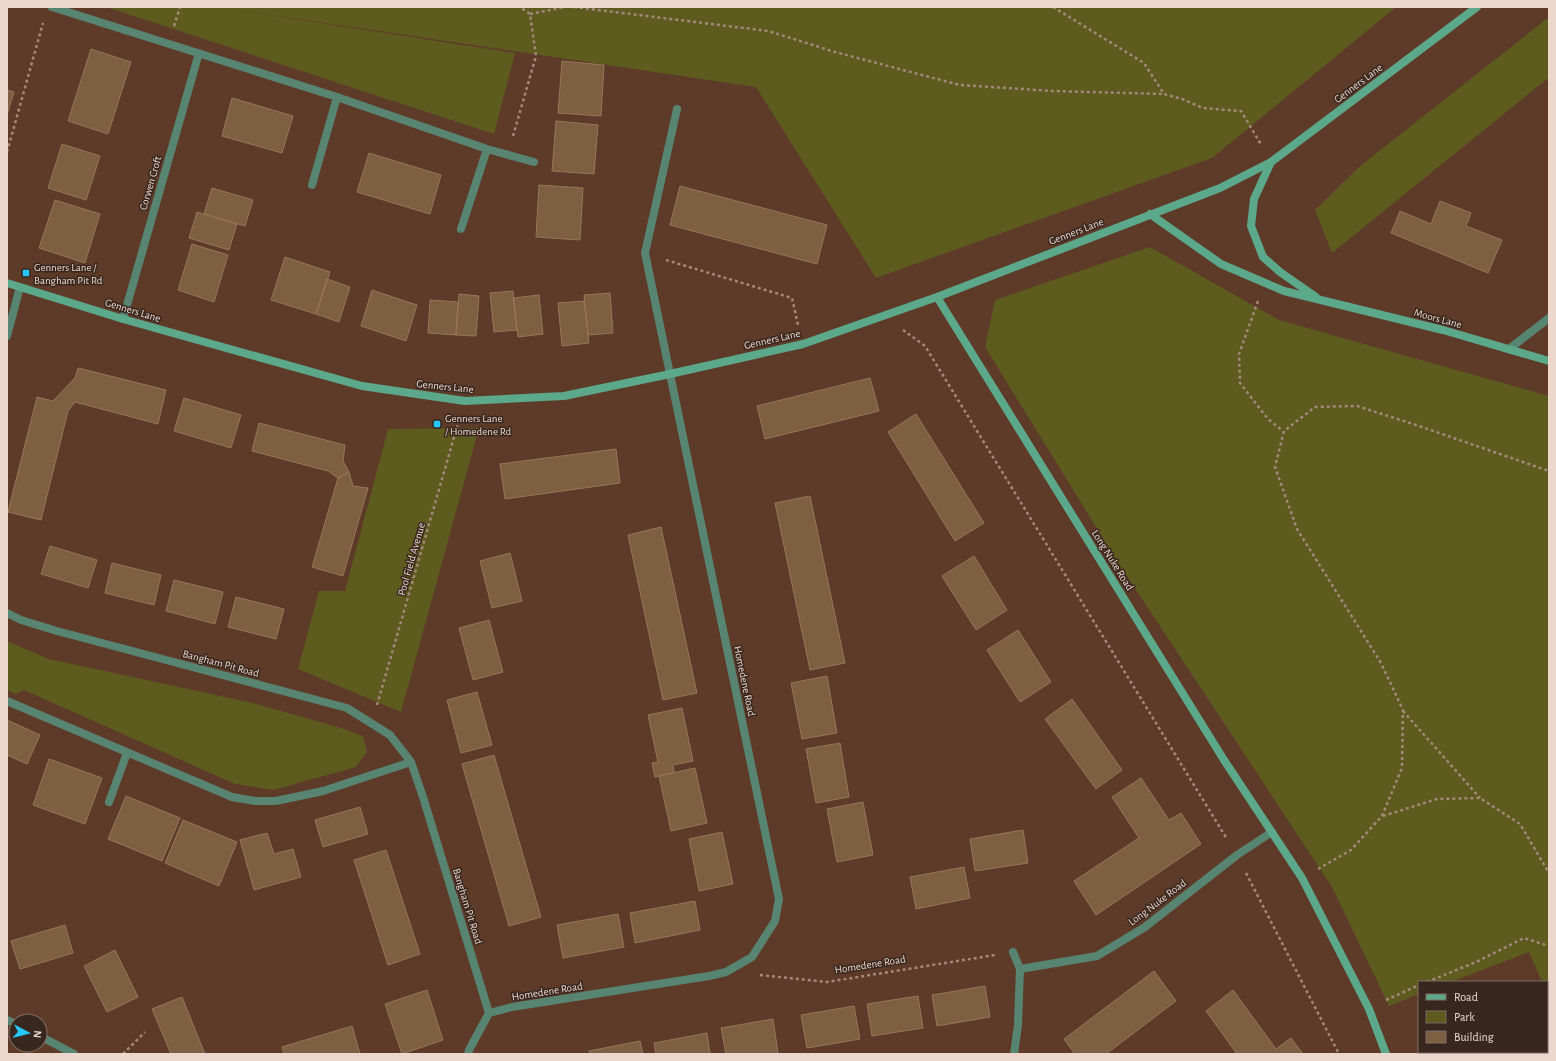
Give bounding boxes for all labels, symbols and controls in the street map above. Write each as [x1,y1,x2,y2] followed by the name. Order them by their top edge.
[1332,62,1385,105] street label: Genners Lane
[138,154,164,211] street label: Corwen Croft
[1047,216,1105,247] street label: Genners Lane
[34,262,103,286] place label: Genners Lane / Bangham Pit Rd
[21,268,31,278] marker: Genners Lane / Bangham Pit Rd
[104,297,162,324] street label: Genners Lane
[1413,307,1463,330] street label: Moors Lane
[743,328,801,351] street label: Genners Lane
[416,378,474,395] street label: Genners Lane
[445,413,511,437] place label: Genners Lane / Homedene Rd
[432,419,442,429] marker: Genners Lane / Homedene Rd
[396,521,427,597] street label: Pool Field Avenue
[1090,528,1136,593] street label: Long Nuke Road
[732,645,757,718] street label: Homedene Road
[181,648,261,679] street label: Bangham Pit Road
[451,867,484,946] street label: Bangham Pit Road
[1126,877,1188,928] street label: Long Nuke Road
[834,953,907,976] street label: Homedene Road
[511,980,584,1003] street label: Homedene Road
[1418,981,1548,1053] legend
[1454,991,1478,1003] text: Road
[1454,1011,1475,1023] text: Park
[8,1013,48,1053] north arrow
[32,1030,43,1039] text: N
[1454,1031,1494,1043] text: Building

